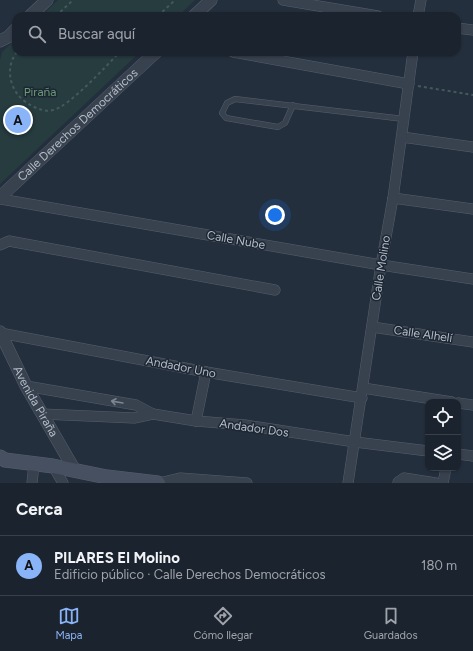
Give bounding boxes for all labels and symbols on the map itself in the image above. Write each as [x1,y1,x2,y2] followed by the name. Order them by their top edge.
[15,65,141,184] street label: Calle Derechos Democráticos
[24,85,56,99] park label: Piraña
[5,105,31,135] pin: A
[265,205,285,225] your location
[206,228,267,252] street label: Calle Nube
[369,234,393,302] street label: Calle Molino
[393,323,454,345] street label: Calle Alhelí
[145,353,217,381] street label: Andador Uno
[10,364,61,439] street label: Avenida Piraña
[111,398,124,406] one-way arrow
[218,416,290,440] street label: Andador Dos

